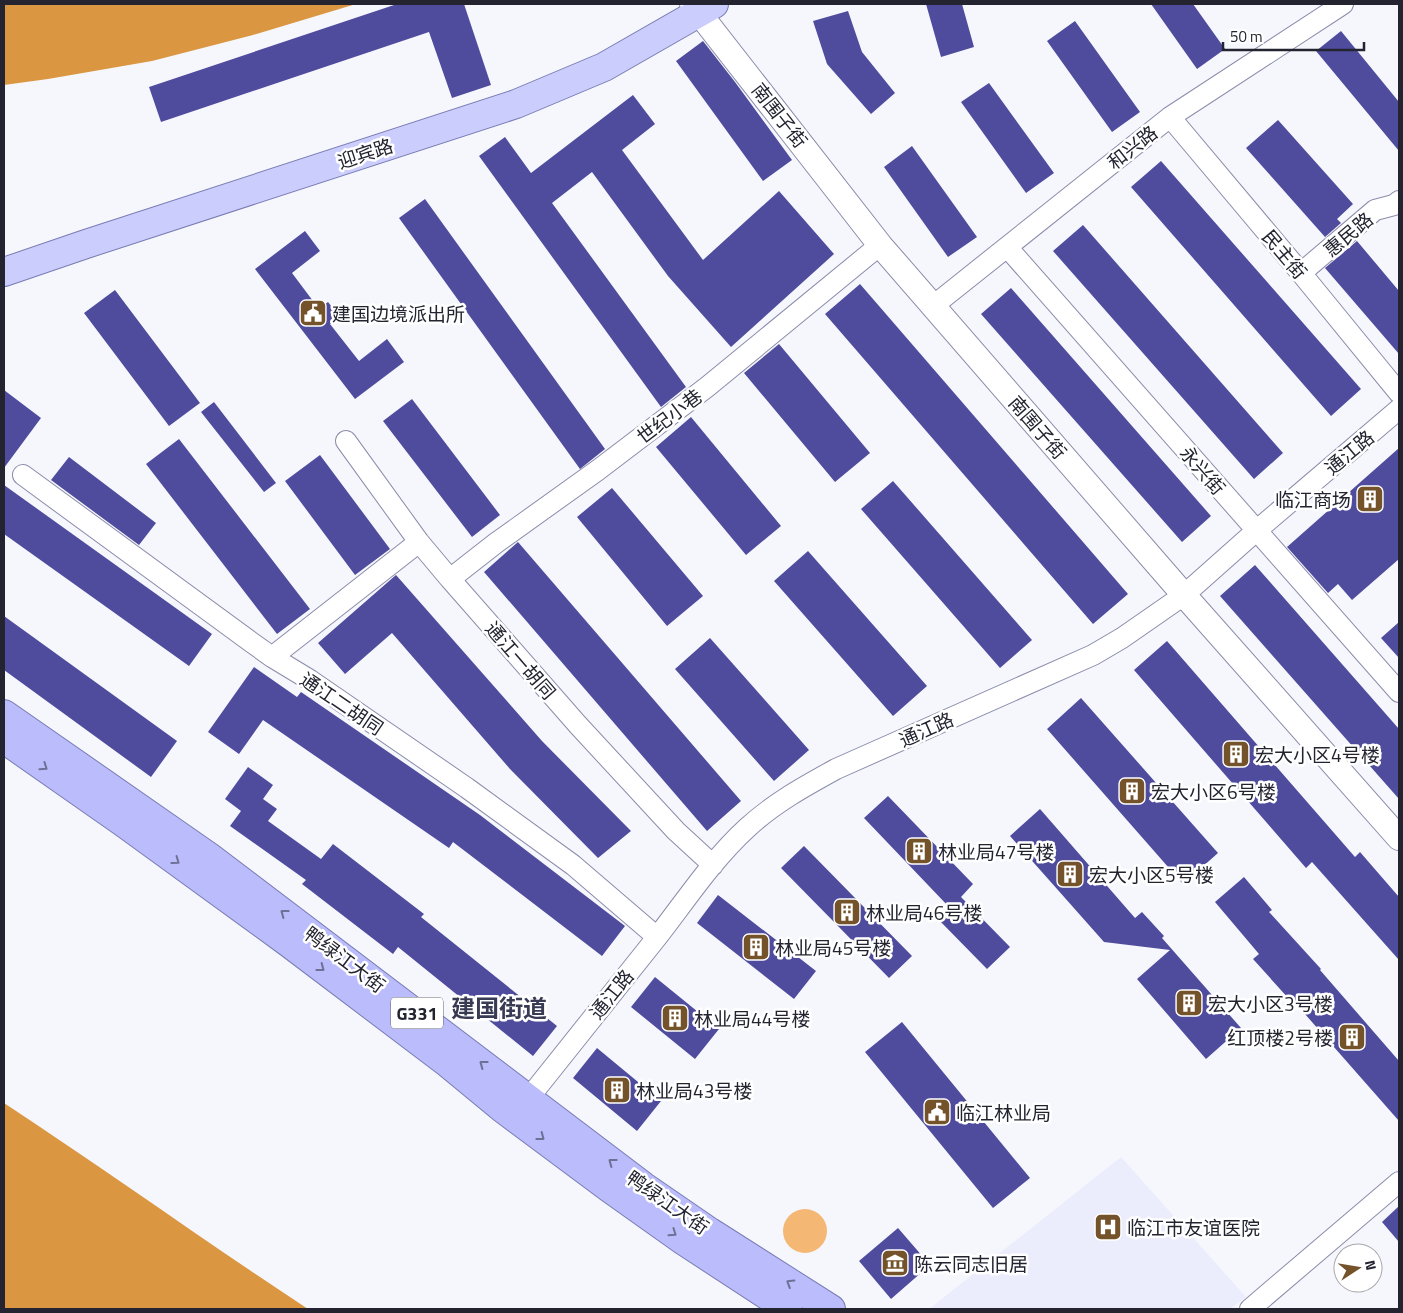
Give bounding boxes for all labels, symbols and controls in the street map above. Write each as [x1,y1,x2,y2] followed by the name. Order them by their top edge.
[1223,20,1364,52] scale bar
[1230,25,1263,48] text: 50 m
[745,76,815,154] street label: 南围子街
[1101,118,1163,176] street label: 和兴路
[333,130,397,176] street label: 迎宾路
[1317,205,1379,263] street label: 惠民路
[1256,223,1314,285] street label: 民主街
[298,298,328,328] public building icon: 建国边境派出所
[332,299,465,328] place label: 建国边境派出所
[630,382,708,450] street label: 世纪小巷
[1002,389,1074,465] street label: 南围子街
[1318,423,1380,481] street label: 通江路
[1173,439,1233,501] street label: 永兴街
[1355,484,1385,514] building icon: 临江商场
[1275,485,1351,514] place label: 临江商场
[479,615,563,705] street label: 通江一胡同
[295,664,389,742] street label: 通江二胡同
[894,704,958,754] street label: 通江路
[1221,739,1251,769] building icon: 宏大小区4号楼
[1255,740,1380,769] place label: 宏大小区4号楼
[38,761,48,770] one-way arrow
[1117,776,1147,806] building icon: 宏大小区6号楼
[1151,777,1276,806] place label: 宏大小区6号楼
[904,836,934,866] building icon: 林业局47号楼
[938,837,1054,866] place label: 林业局47号楼
[170,855,180,864] one-way arrow
[1055,859,1085,889] building icon: 宏大小区5号楼
[1089,860,1214,889] place label: 宏大小区5号楼
[832,897,862,927] building icon: 林业局46号楼
[866,898,982,927] place label: 林业局46号楼
[281,910,290,918] one-way arrow
[298,919,392,999] street label: 鸭绿江大街
[741,932,771,962] building icon: 林业局45号楼
[775,933,891,962] place label: 林业局45号楼
[315,962,324,970] one-way arrow
[582,963,640,1025] street label: 通江路
[1174,988,1204,1018] building icon: 宏大小区3号楼
[1208,989,1333,1018] place label: 宏大小区3号楼
[451,990,547,1026] district label: 建国街道
[391,998,443,1028] road number: G331
[660,1003,690,1033] building icon: 林业局44号楼
[694,1004,810,1033] place label: 林业局44号楼
[1337,1022,1367,1052] building icon: 红顶楼2号楼
[1227,1023,1333,1052] place label: 红顶楼2号楼
[480,1061,489,1069] one-way arrow
[602,1075,632,1105] building icon: 林业局43号楼
[636,1076,752,1105] place label: 林业局43号楼
[922,1097,952,1127] public building icon: 临江林业局
[956,1098,1051,1127] place label: 临江林业局
[535,1131,545,1140] one-way arrow
[608,1159,618,1168] one-way arrow
[621,1163,715,1241] street label: 鸭绿江大街
[1093,1212,1123,1242] hospital icon: 临江市友谊医院
[1127,1213,1260,1242] place label: 临江市友谊医院
[667,1227,677,1236] one-way arrow
[1333,1243,1383,1293] north arrow
[880,1248,910,1278] museum icon: 陈云同志旧居
[914,1249,1028,1278] place label: 陈云同志旧居
[1360,1258,1382,1272] text: N
[786,1280,796,1289] one-way arrow

